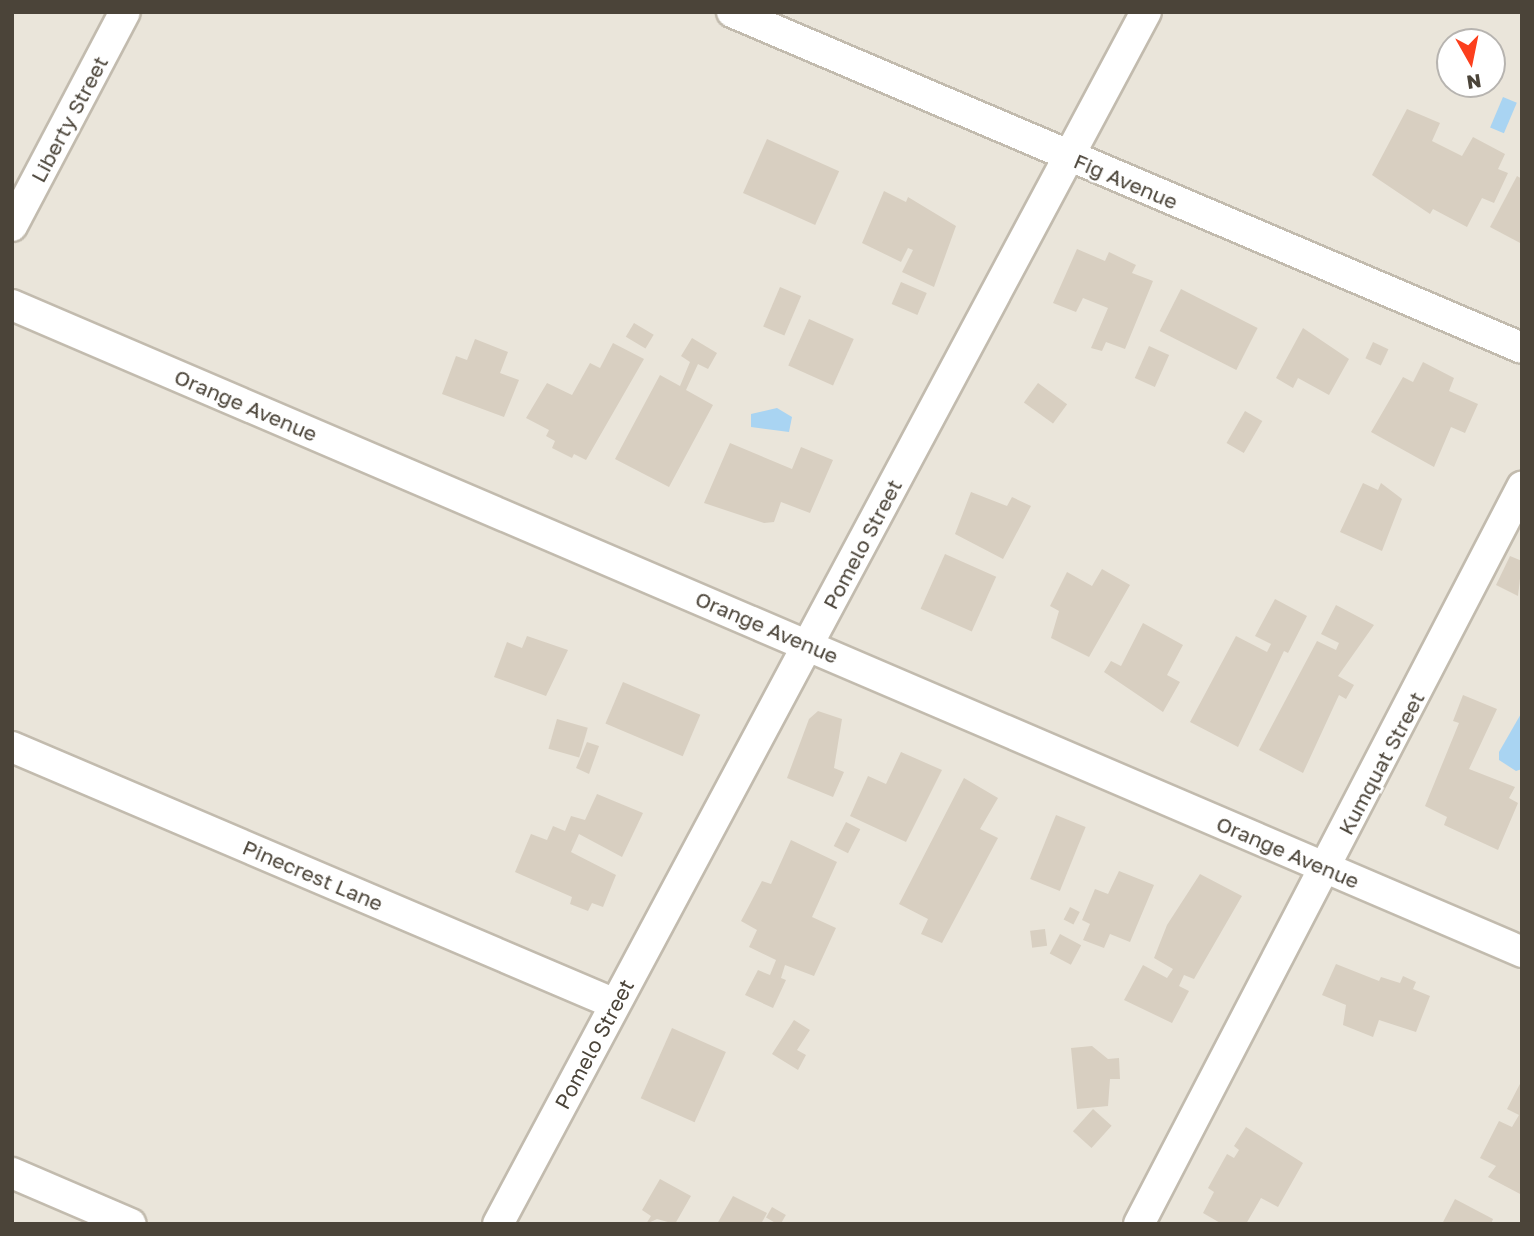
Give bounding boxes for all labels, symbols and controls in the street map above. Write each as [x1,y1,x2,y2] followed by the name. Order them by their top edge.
[1436,28,1506,98] north arrow
[25,52,113,186] street label: Liberty Street
[1465,70,1483,95] text: N
[1070,148,1182,214] street label: Fig Avenue
[171,364,321,446] street label: Orange Avenue
[817,475,907,613] street label: Pomelo Street
[692,586,842,668] street label: Orange Avenue
[1333,687,1429,839] street label: Kumquat Street
[1213,811,1363,893] street label: Orange Avenue
[239,834,387,916] street label: Pinecrest Lane
[549,975,639,1113] street label: Pomelo Street

